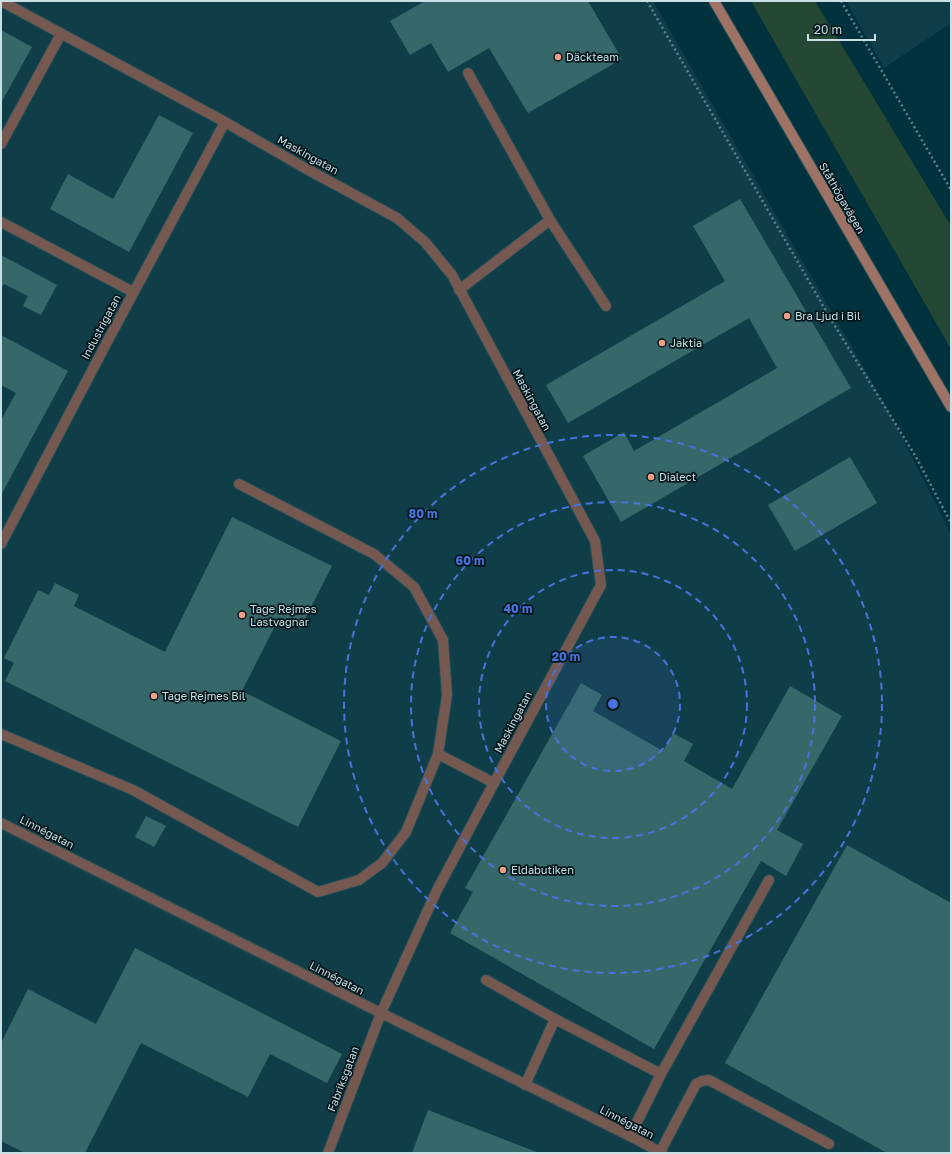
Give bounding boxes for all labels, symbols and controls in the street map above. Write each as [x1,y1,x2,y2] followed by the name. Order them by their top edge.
[808,16,875,42] scale bar
[814,22,842,37] text: 20 m
[566,50,619,63] place label: Däckteam
[553,52,563,62] marker: Däckteam
[275,132,341,177] street label: Maskingatan
[817,160,868,236] street label: Ståthögavägen
[78,292,123,361] street label: Industrigatan
[795,309,861,322] place label: Bra Ljud i Bil
[782,311,792,321] marker: Bra Ljud i Bil
[670,336,702,349] place label: Jaktia
[657,338,667,348] marker: Jaktia
[511,367,554,433] street label: Maskingatan
[659,470,696,483] place label: Dialect
[646,472,656,482] marker: Dialect
[409,506,437,521] text: 80 m
[456,553,484,568] text: 60 m
[504,601,532,616] text: 40 m
[250,602,317,628] place label: Tage Rejmes Lastvagnar
[237,610,247,620] marker: Tage Rejmes Lastvagnar
[552,649,580,664] text: 20 m
[162,689,246,702] place label: Tage Rejmes Bil
[491,689,534,755] street label: Maskingatan
[149,691,159,701] marker: Tage Rejmes Bil
[606,697,620,711] centre of rings
[18,812,77,851] street label: Linnégatan
[511,863,574,876] place label: Eldabutiken
[498,865,508,875] marker: Eldabutiken
[308,958,367,997] street label: Linnégatan
[324,1044,361,1113] street label: Fabriksgatan
[598,1102,657,1141] street label: Linnégatan

